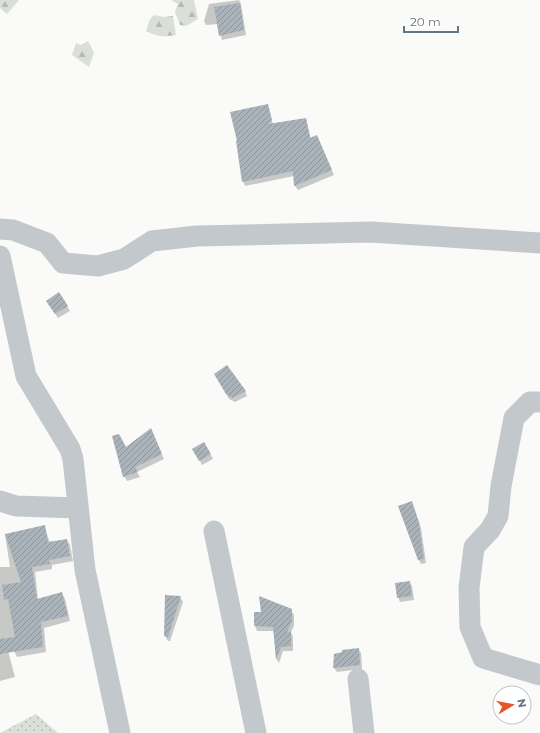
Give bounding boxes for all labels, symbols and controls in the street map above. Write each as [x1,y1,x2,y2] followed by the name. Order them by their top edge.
[404,8,458,34] scale bar
[410,14,441,29] text: 20 m
[492,685,532,725] north arrow
[514,698,530,709] text: N

